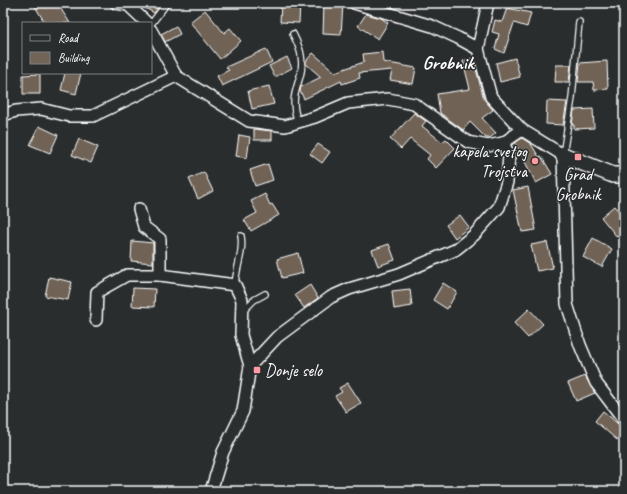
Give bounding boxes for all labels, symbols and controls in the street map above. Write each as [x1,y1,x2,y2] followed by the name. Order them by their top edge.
[22,22,152,74] legend
[58,30,80,46] text: Road
[58,50,90,66] text: Building
[422,51,475,75] district label: Grobnik
[453,141,528,182] place label: kapela svetog Trojstva
[573,152,583,162] marker: Grad Grobnik
[530,156,540,166] marker: kapela svetog Trojstva
[556,164,602,205] place label: Grad Grobnik
[265,360,323,381] place label: Donje selo
[252,365,262,375] marker: Donje selo

